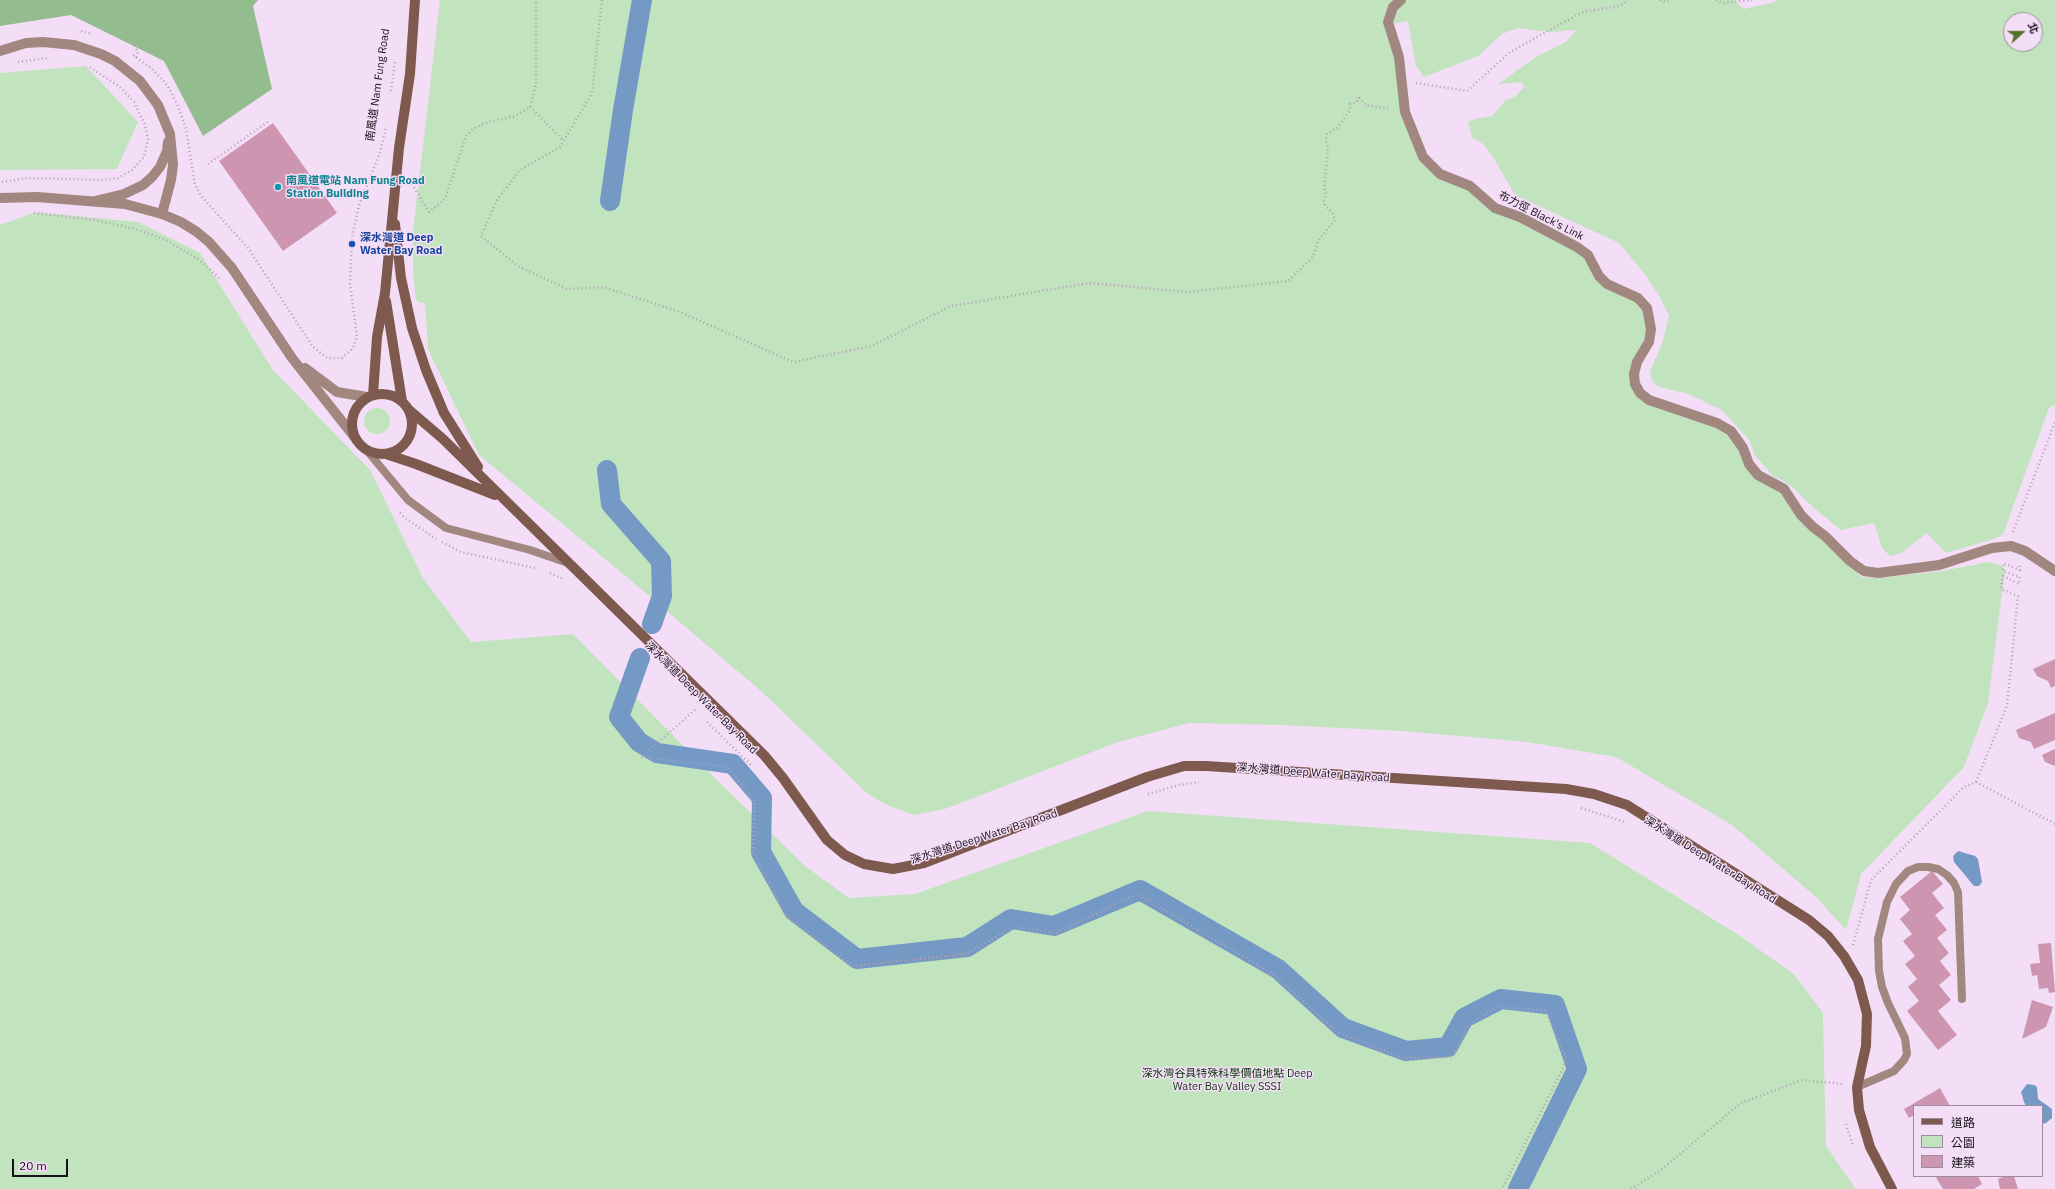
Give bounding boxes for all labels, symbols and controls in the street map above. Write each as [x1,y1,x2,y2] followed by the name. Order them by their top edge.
[2003,12,2043,52] north arrow
[2025,20,2042,36] text: 北
[364,28,392,142] street label: 南風道 Nam Fung Road
[286,174,425,200] place label: 南風道電站 Nam Fung Road Station Building
[273,182,283,192] marker: 南風道電站 Nam Fung Road Station Building
[1496,189,1586,243] street label: 布力徑 Black's Link
[360,231,442,257] place label: 深水灣道 Deep Water Bay Road
[347,239,357,249] marker: 深水灣道 Deep Water Bay Road
[642,639,760,757] street label: 深水灣道 Deep Water Bay Road
[1236,761,1390,785] street label: 深水灣道 Deep Water Bay Road
[909,807,1059,867] street label: 深水灣道 Deep Water Bay Road
[1641,814,1779,906] street label: 深水灣道 Deep Water Bay Road
[1141,1067,1313,1093] park label: 深水灣谷具特殊科學價值地點 Deep Water Bay Valley SSSI
[1913,1105,2043,1177] legend
[1951,1115,1975,1130] text: 道路
[1951,1135,1975,1150] text: 公園
[14,1151,70,1177] scale bar
[1951,1155,1975,1170] text: 建築
[19,1158,47,1173] text: 20 m

